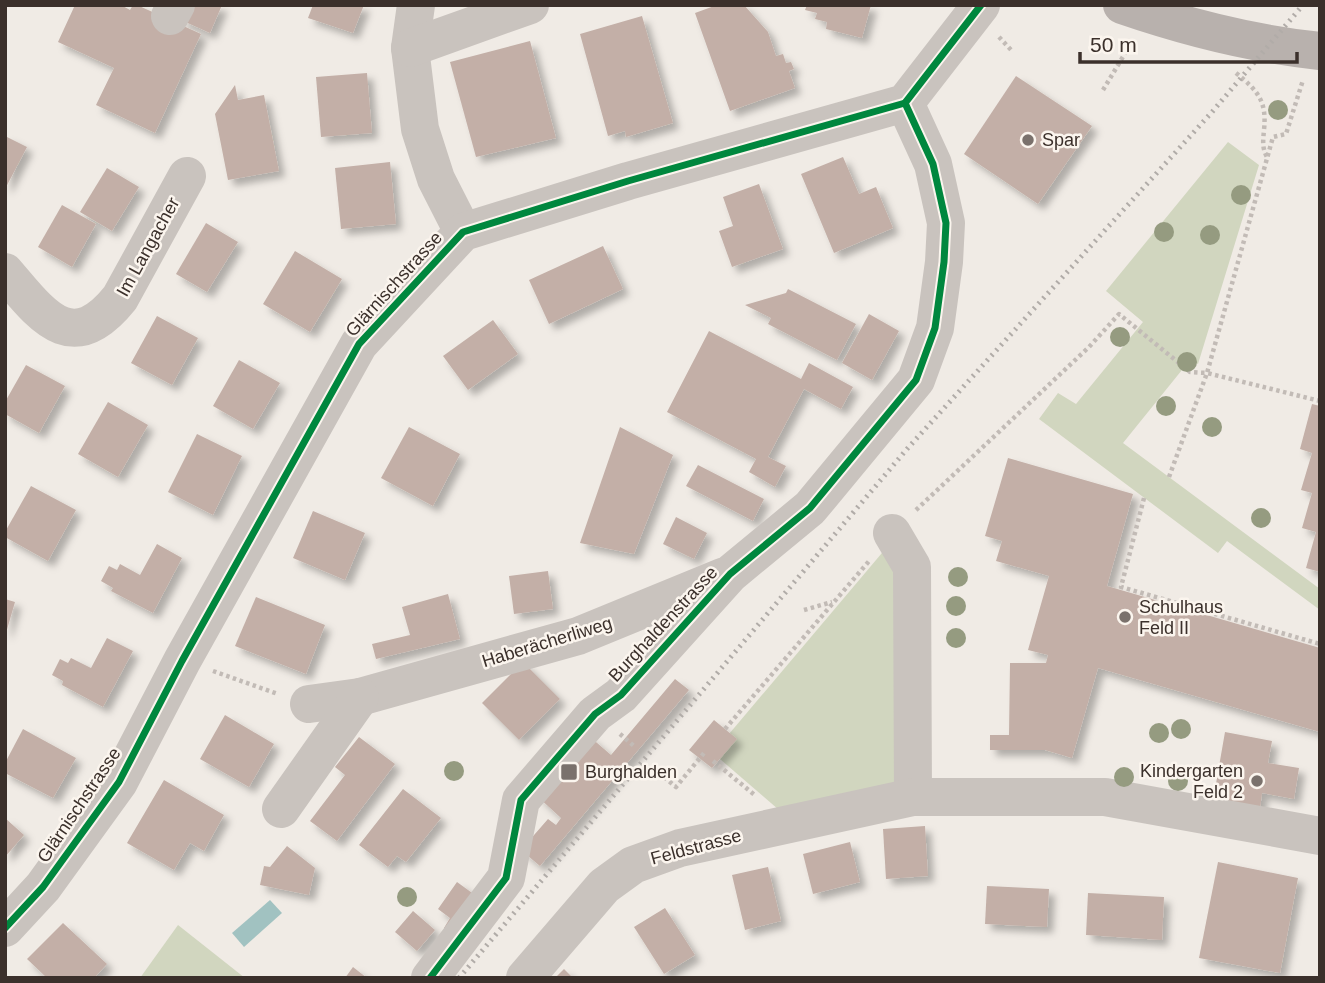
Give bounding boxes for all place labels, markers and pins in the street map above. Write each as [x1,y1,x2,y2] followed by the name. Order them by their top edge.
[1042,130,1080,150] place label: Spar
[1020,132,1036,148] marker: Spar
[1139,597,1223,638] place label: Schulhaus Feld II
[1117,609,1133,625] marker: Schulhaus Feld II
[1140,761,1243,802] place label: Kindergarten Feld 2
[559,762,579,782] marker: Burghalden
[585,762,677,782] place label: Burghalden
[1249,773,1265,789] marker: Kindergarten Feld 2

